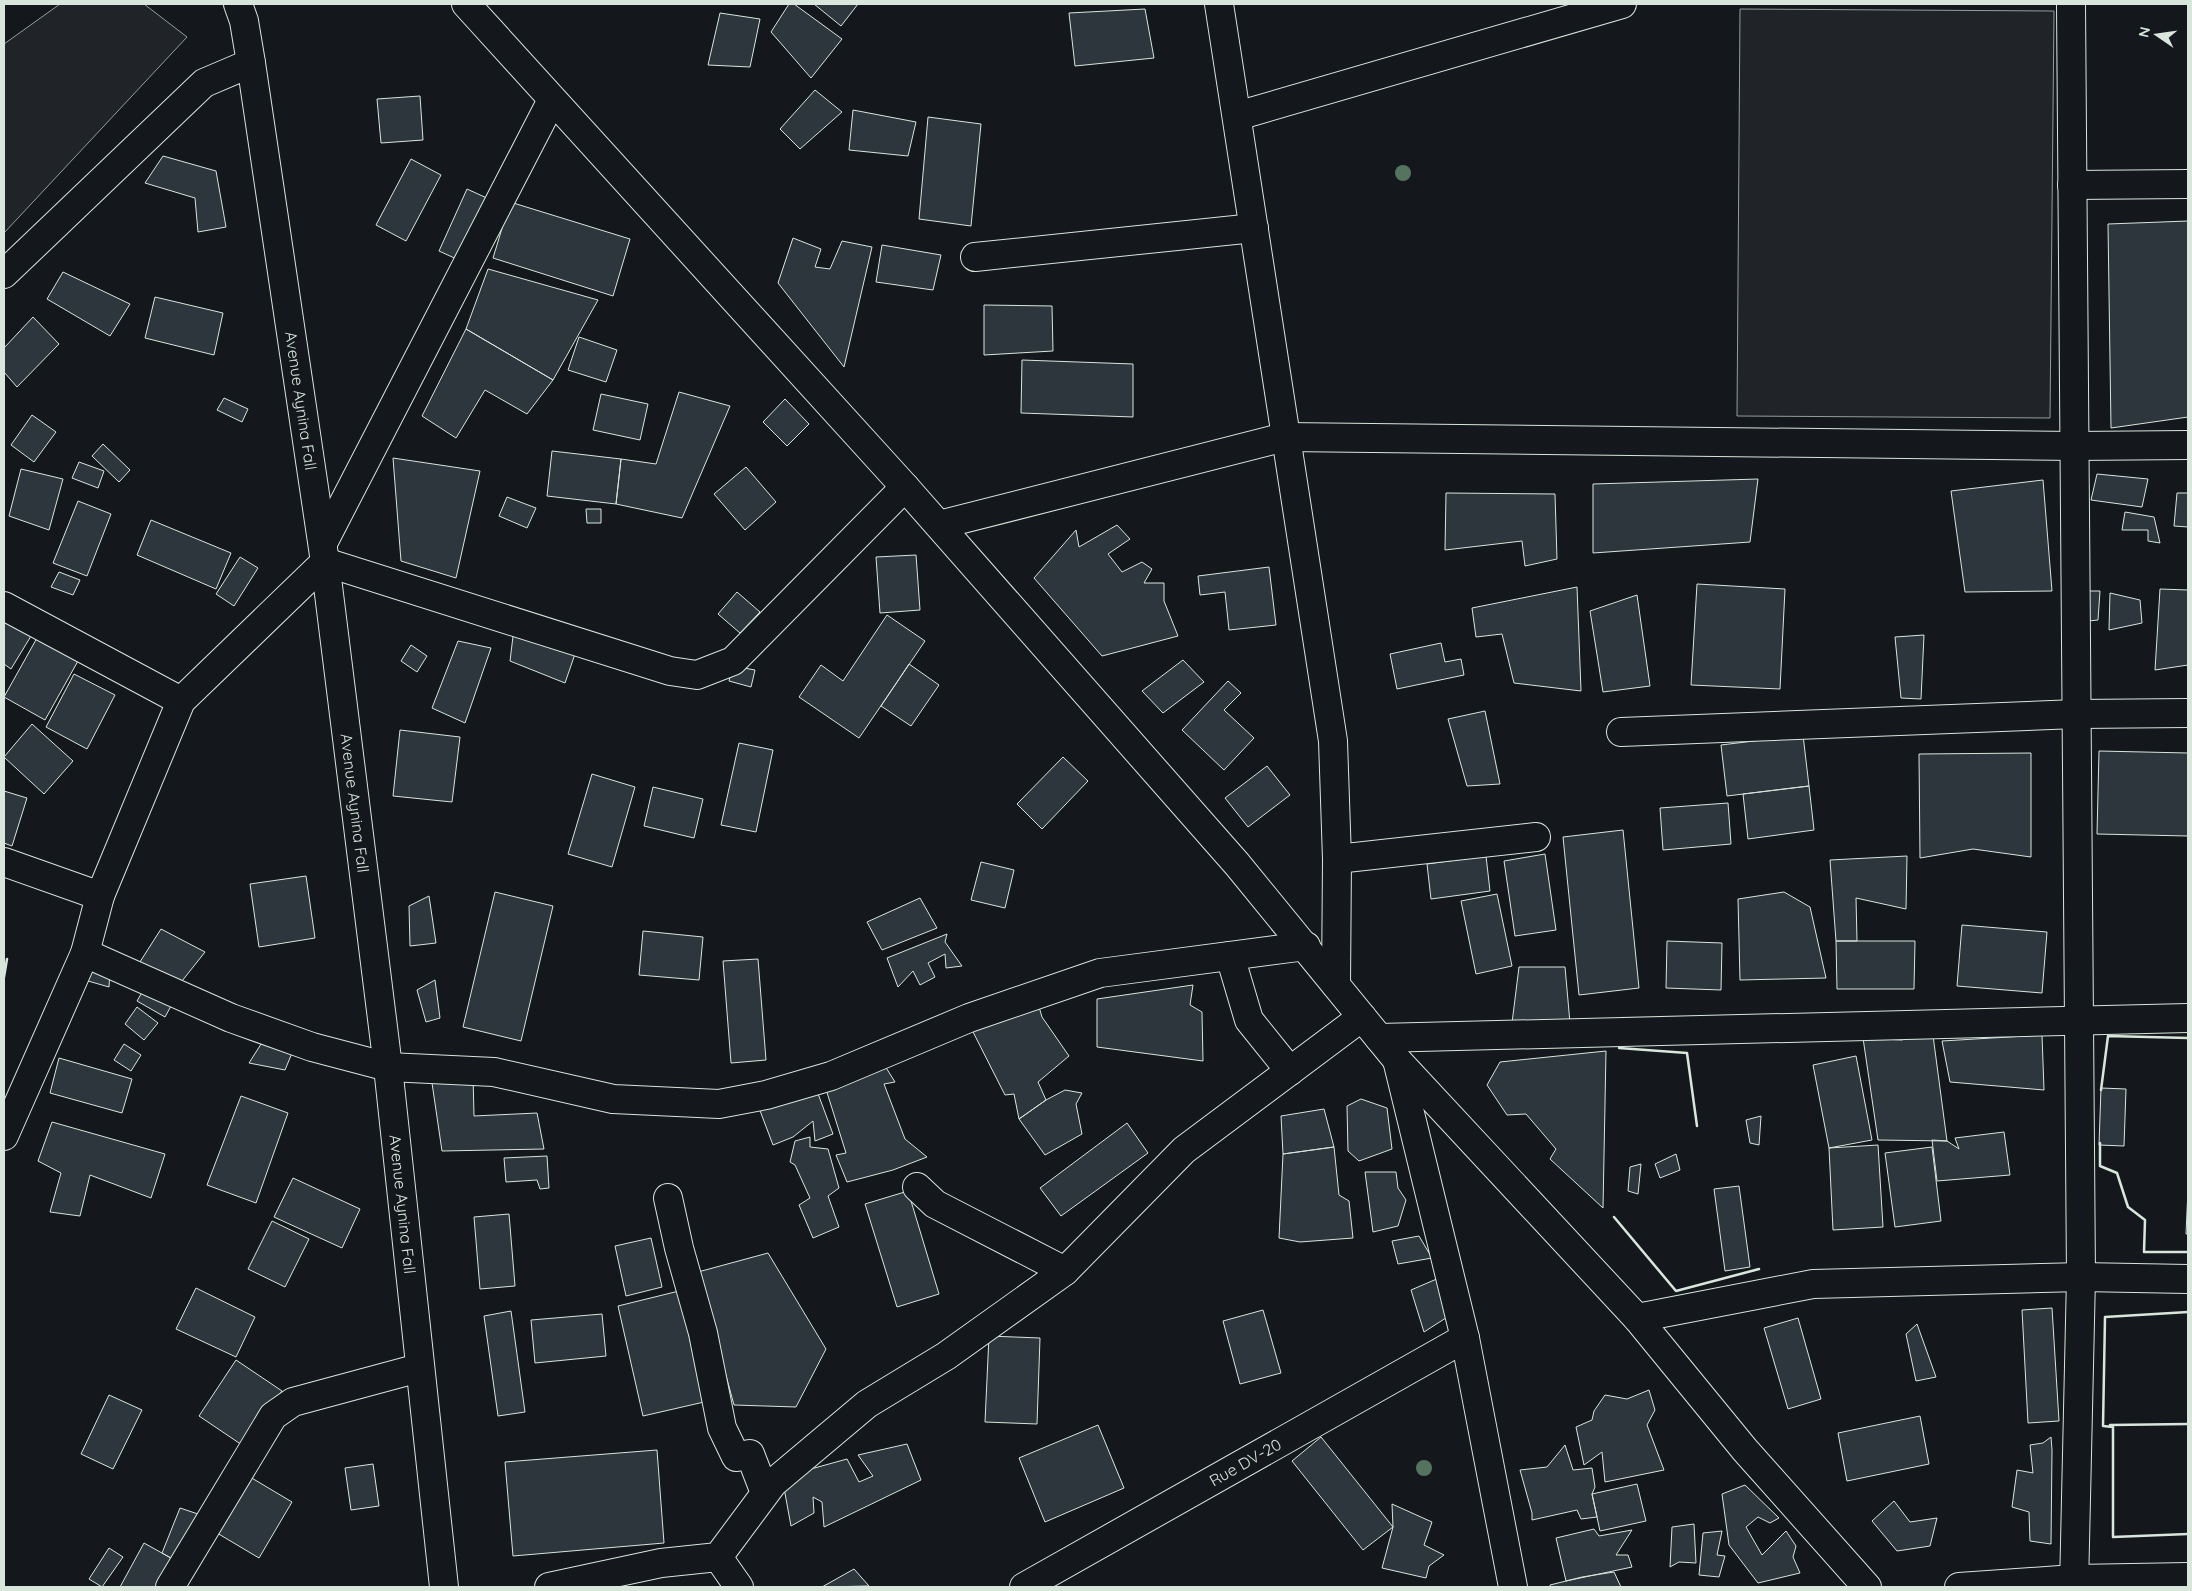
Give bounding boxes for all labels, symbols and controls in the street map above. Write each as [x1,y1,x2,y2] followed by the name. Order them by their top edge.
[2132,10,2182,60] north arrow
[2134,25,2154,39] text: N
[281,330,321,471] street label: Avenue Aynina Fall
[336,732,374,874] street label: Avenue Aynina Fall
[385,1134,420,1275] street label: Avenue Aynina Fall
[1206,1434,1285,1490] street label: Rue DV-20

